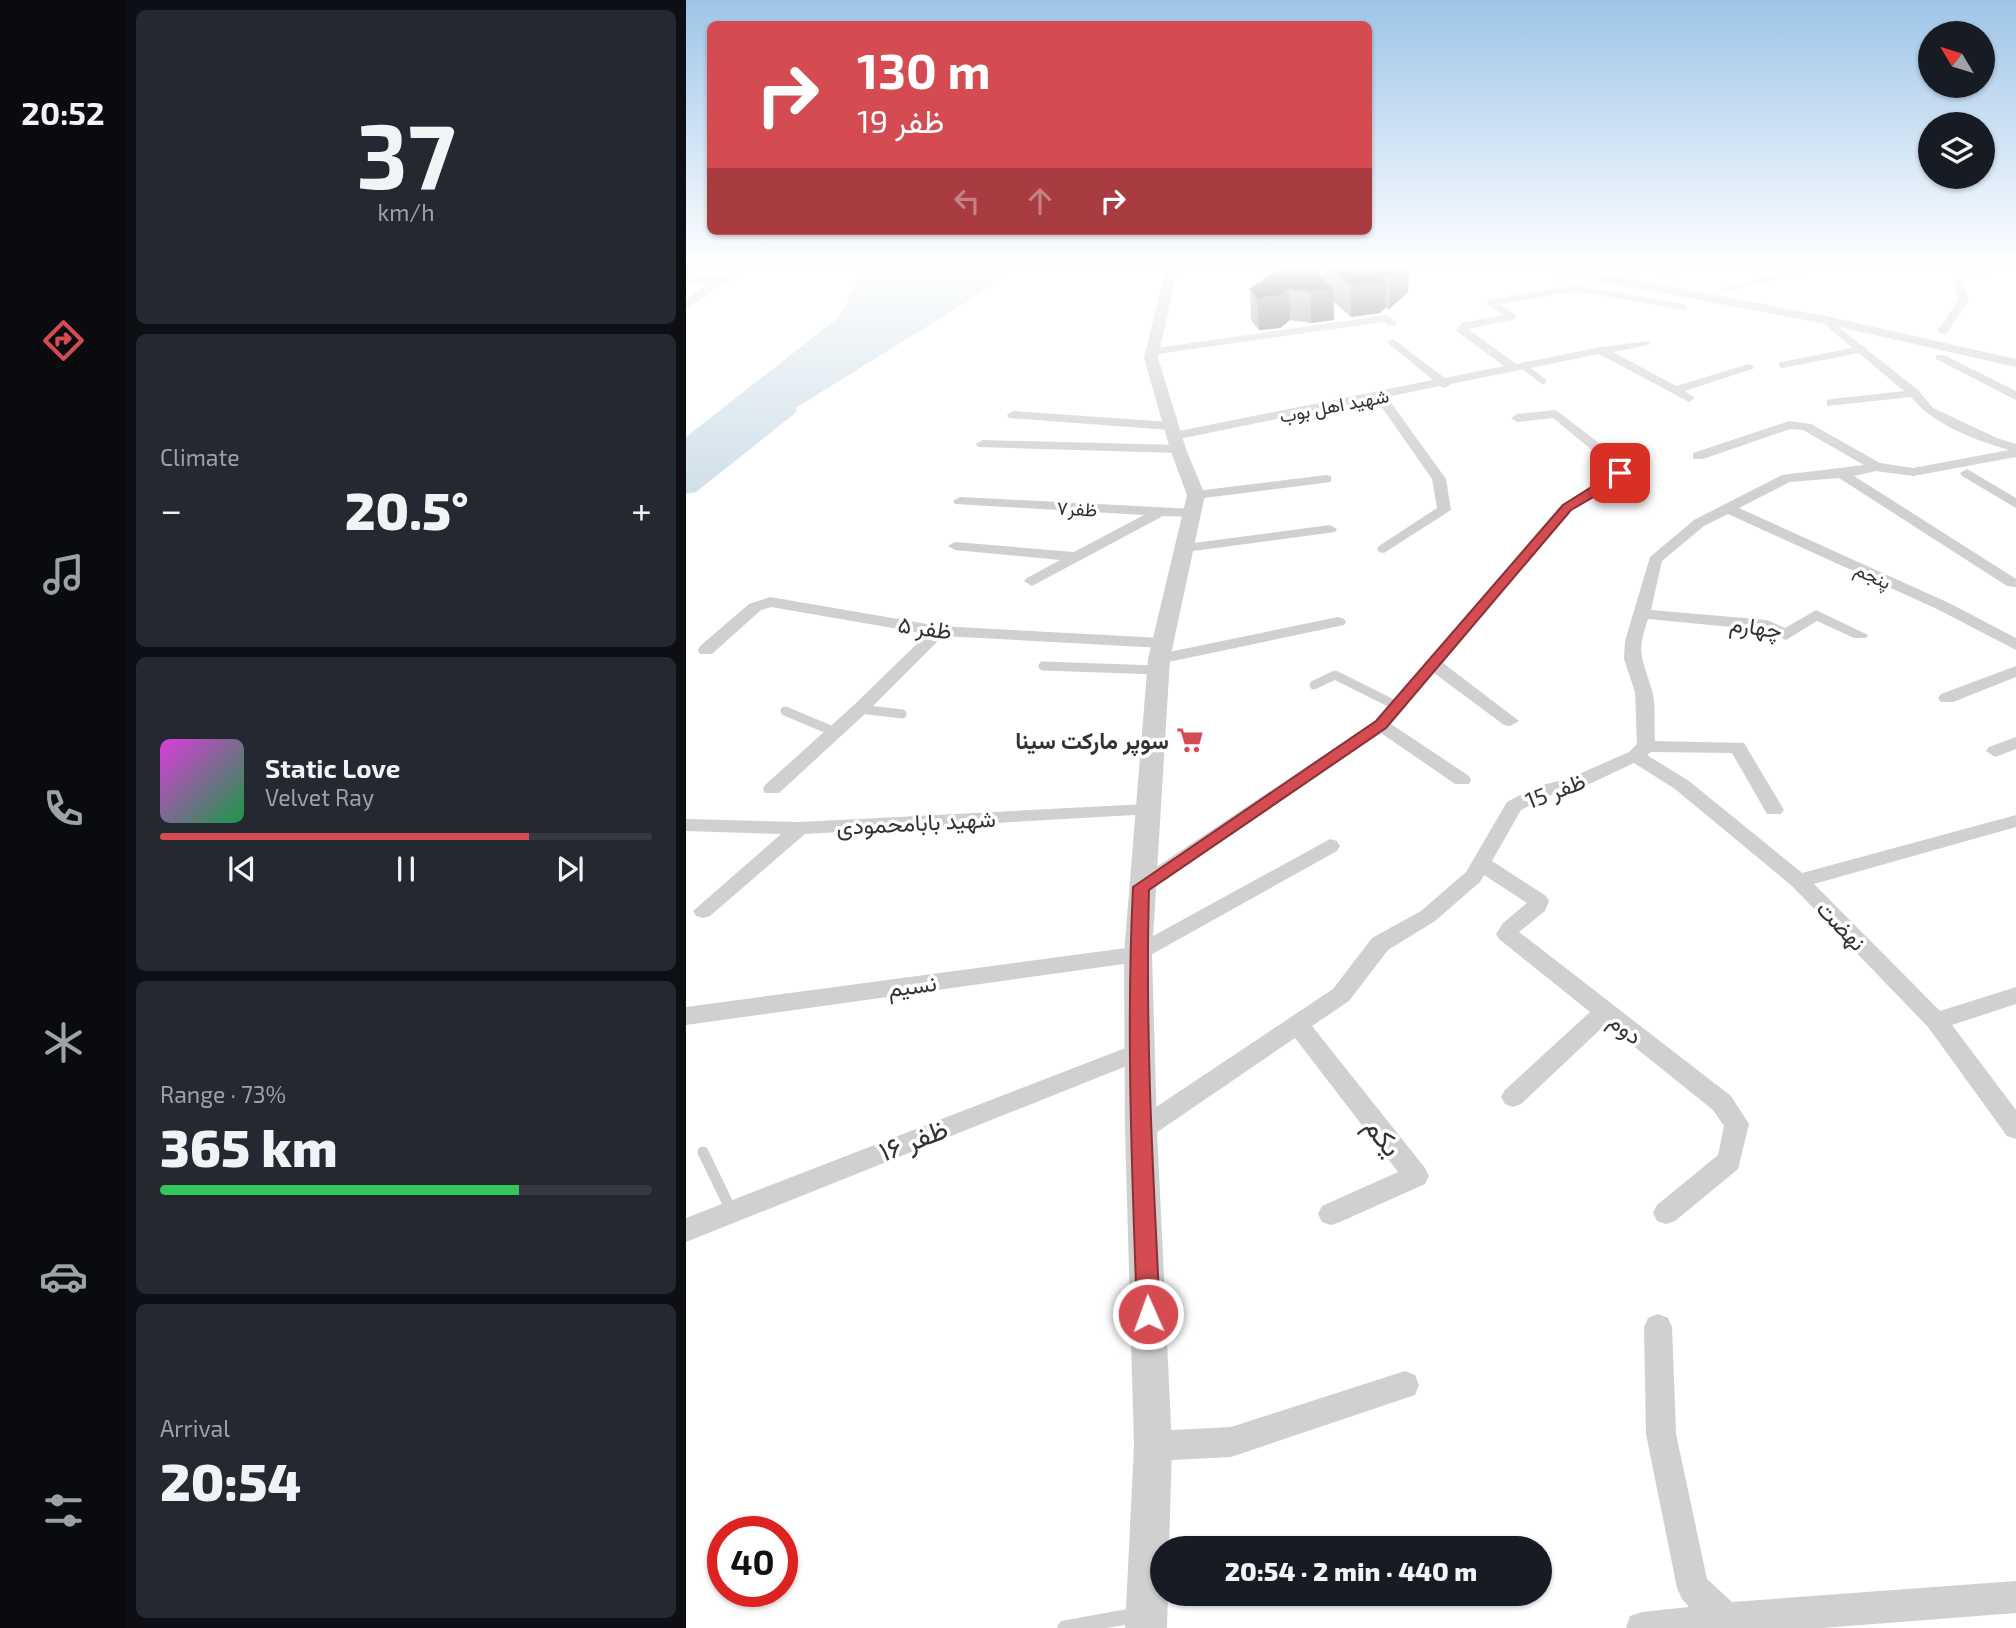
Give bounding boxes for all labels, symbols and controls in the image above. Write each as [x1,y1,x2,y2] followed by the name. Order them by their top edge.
[1918,21,1995,98] north arrow
[1918,21,1995,189] map controls
[857,40,991,99] text: 130 m
[742,49,833,140] icon: right
[21,93,105,131] text: 20:52
[356,98,456,207] text: 37
[857,101,944,139] text: ظفر 19
[1918,112,1995,189] button: layers
[948,182,986,220] icon: left
[1021,182,1059,220] icon: ahead
[1094,182,1132,220] icon: right
[377,198,435,226] text: km/h
[39,316,88,365] icon: directions
[1277,383,1391,428] street label: شهید اهل بوب
[160,443,240,471] text: Climate
[1590,443,1650,503] pin
[1601,454,1639,492] icon: arrive
[345,478,469,540] text: 20.5°
[160,486,182,532] text: −
[631,486,652,532] text: +
[1056,495,1098,522] street label: ظفر۷
[39,550,88,599] icon: music
[1850,557,1895,596] street label: پنجم
[1728,608,1784,646] street label: چهارم
[896,609,954,647] street label: ظفر ۵
[1175,725,1205,755] supermarket icon: سوپر مارکت سینا
[1015,726,1169,757] place label: سوپر مارکت سینا
[265,752,401,783] text: Static Love
[1521,766,1590,816] street label: ظفر 15
[265,783,374,811] text: Velvet Ray
[39,784,88,833] icon: phone
[836,804,996,842] street label: شهید بابامحمودی
[223,850,261,888] icon: previous
[387,850,425,888] icon: pause
[551,850,589,888] icon: next
[1810,894,1873,957] street label: نهضت
[886,968,938,1004] street label: نسیم
[1602,1006,1648,1051] street label: دوم
[39,1018,88,1067] icon: climate
[160,1080,286,1108] text: Range · 73%
[1356,1109,1410,1164] street label: یکم
[874,1110,953,1169] street label: ظفر ۱۶
[160,1115,338,1177] text: 365 km
[39,1252,88,1301] icon: car
[1111,1277,1185,1351] position arrow
[160,1414,230,1442] text: Arrival
[160,1449,301,1511] text: 20:54
[39,1486,88,1535] icon: filters
[707,1516,798,1607] speed limit sign: 40
[1225,1555,1477,1586] text: 20:54 · 2 min · 440 m

